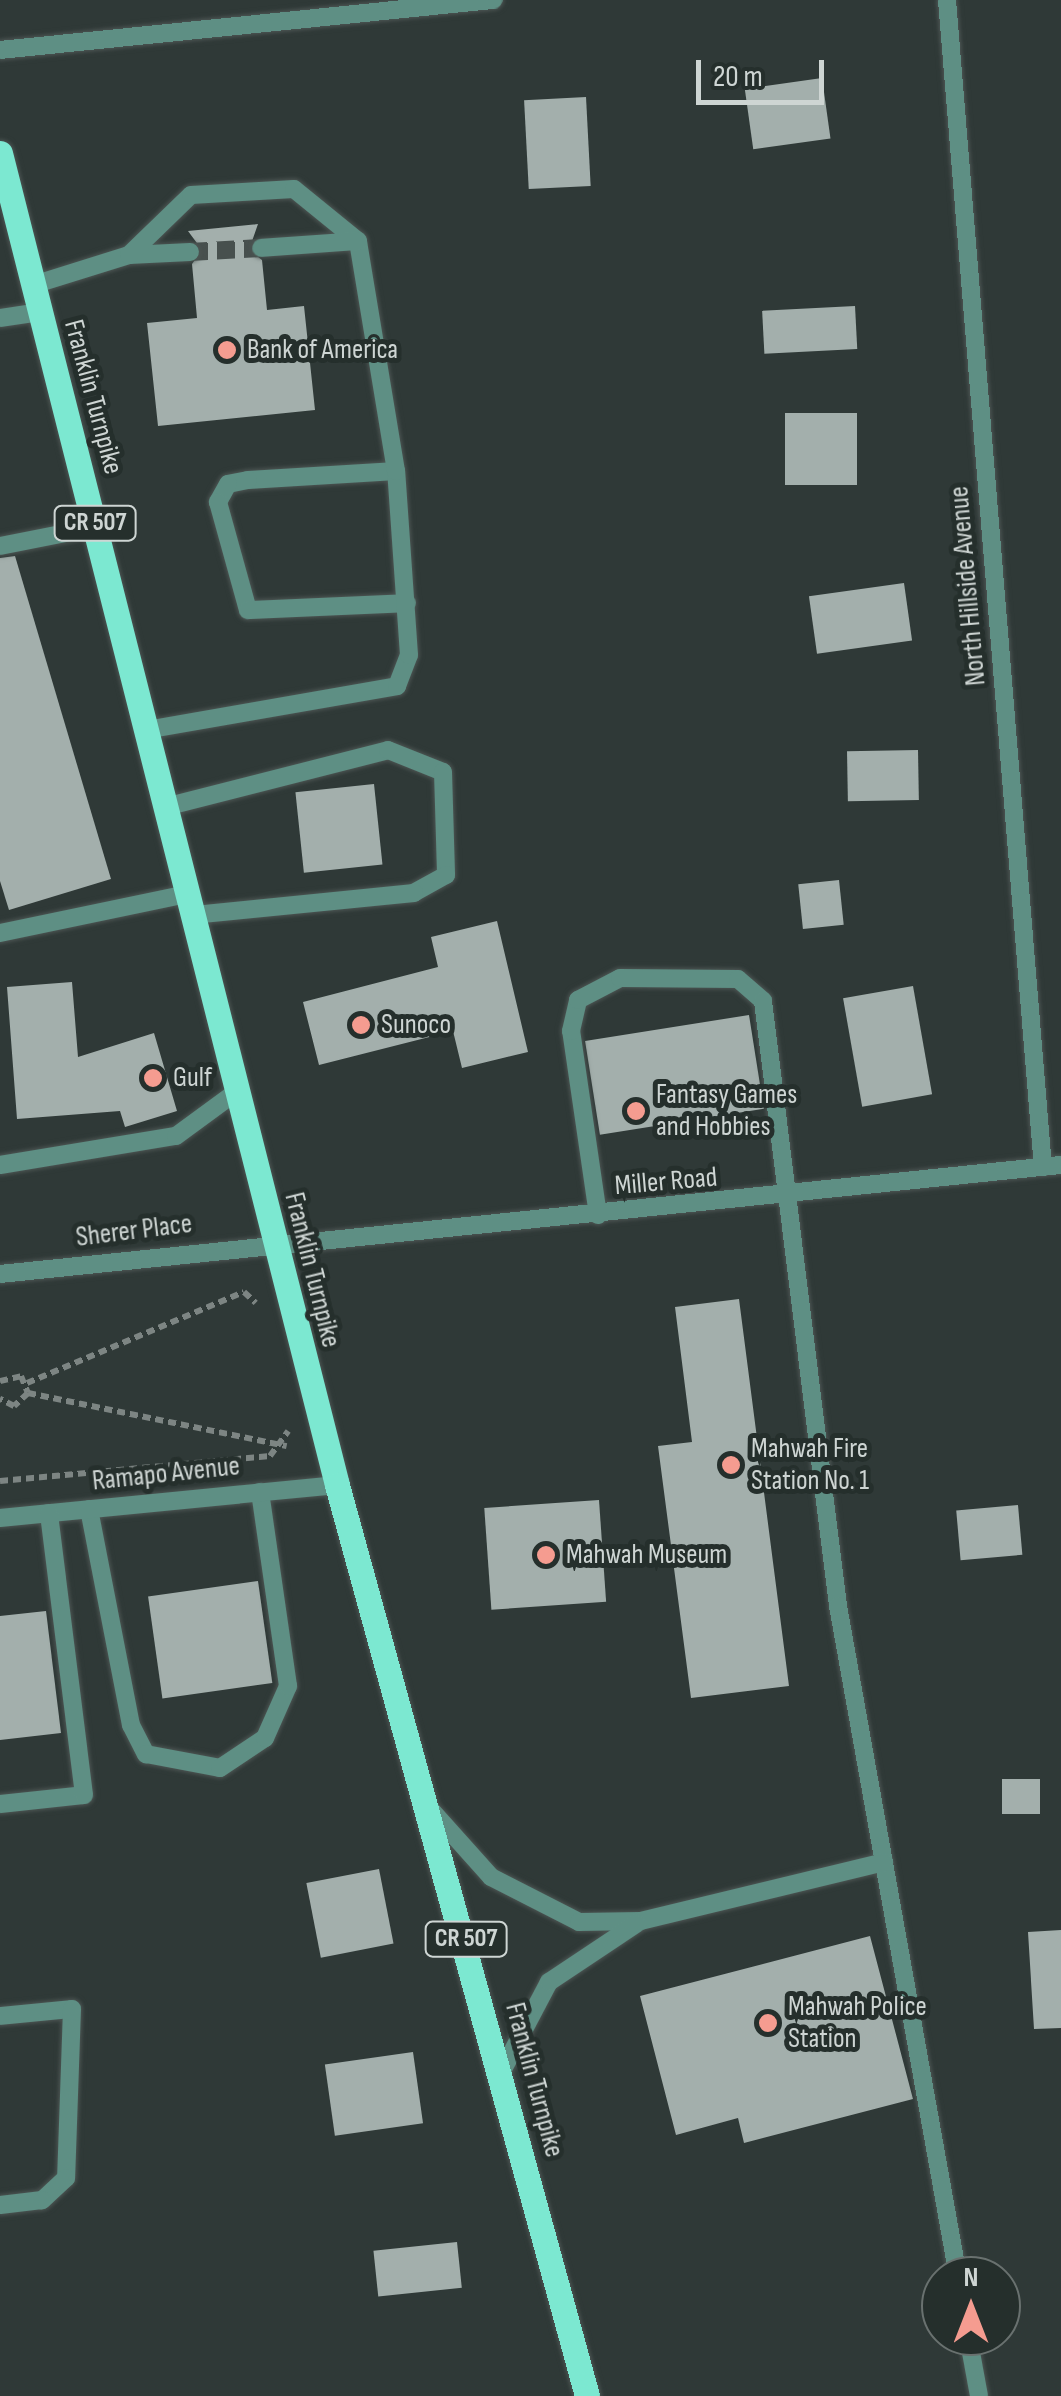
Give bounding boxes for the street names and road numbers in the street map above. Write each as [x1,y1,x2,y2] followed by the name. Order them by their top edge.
[56,316,130,478] street label: Franklin Turnpike
[943,485,993,687] street label: North Hillside Avenue
[52,503,138,543] road number: CR 507
[613,1161,719,1203] street label: Miller Road
[277,1189,347,1351] street label: Franklin Turnpike
[74,1207,194,1255] street label: Sherer Place
[91,1450,241,1498] street label: Ramapo Avenue
[424,1919,508,1959] road number: CR 507
[497,1999,571,2161] street label: Franklin Turnpike

